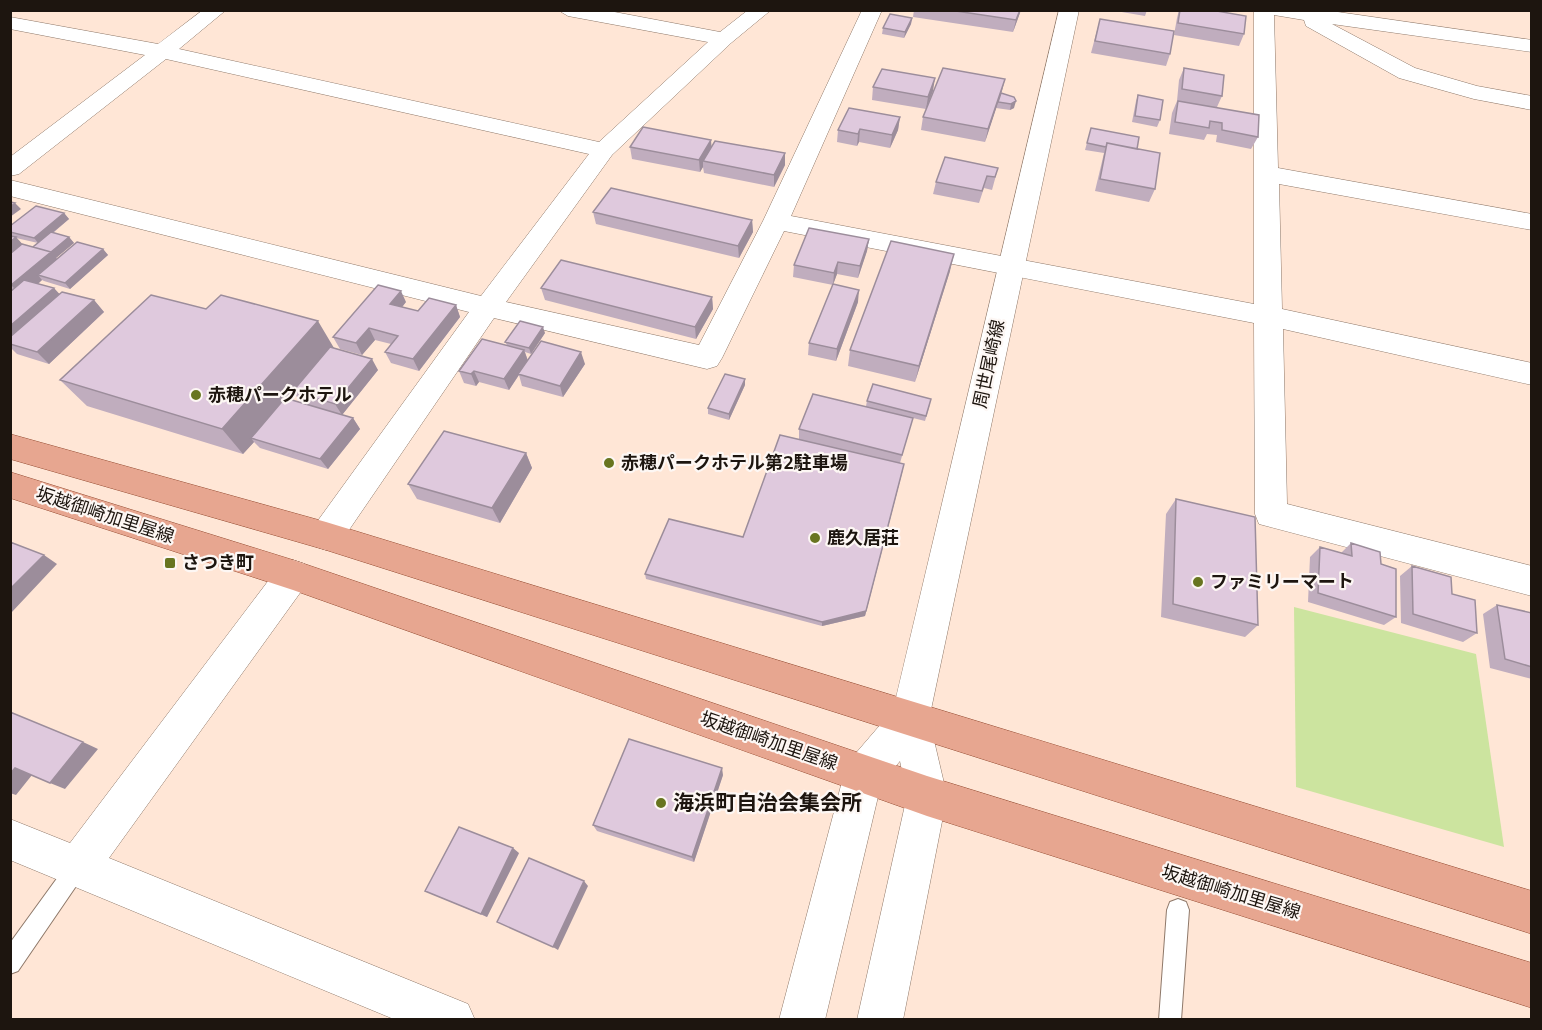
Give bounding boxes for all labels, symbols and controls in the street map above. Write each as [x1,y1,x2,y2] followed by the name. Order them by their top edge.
[968,317,1010,411] street label: 周世尾崎線
[208,383,352,407] place label: 赤穂パークホテル
[189,388,203,402] marker: 赤穂パークホテル
[621,451,848,475] place label: 赤穂パークホテル第2駐車場
[602,456,616,470] marker: 赤穂パークホテル第2駐車場
[33,481,177,549] street label: 坂越御崎加里屋線
[827,526,899,550] place label: 鹿久居荘
[808,531,822,545] marker: 鹿久居荘
[182,551,254,575] place label: さつき町
[163,556,177,570] marker: さつき町
[1210,570,1354,594] place label: ファミリーマート
[1191,575,1205,589] marker: ファミリーマート
[697,706,841,776] street label: 坂越御崎加里屋線
[673,789,862,817] place label: 海浜町自治会集会所
[654,796,668,810] marker: 海浜町自治会集会所
[1159,859,1303,925] street label: 坂越御崎加里屋線

